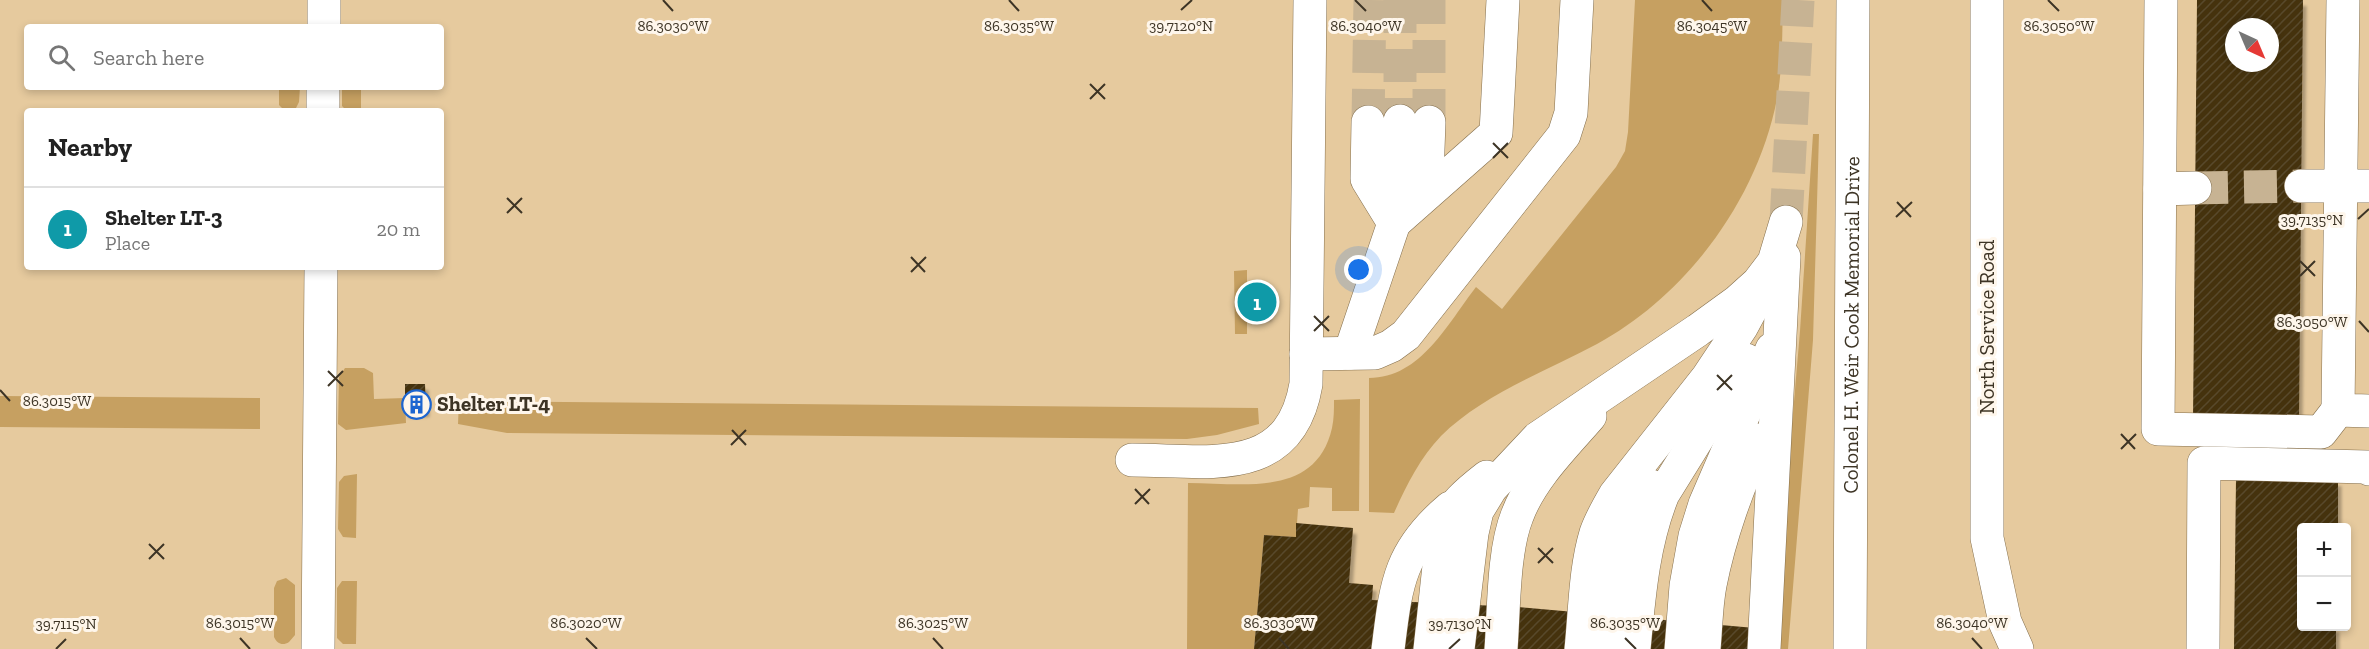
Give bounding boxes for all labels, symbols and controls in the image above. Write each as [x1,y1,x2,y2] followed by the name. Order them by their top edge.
[638,17,708,35] text: 86.3030°W
[984,17,1054,35] text: 86.3035°W
[1149,17,1213,35] text: 39.7120°N
[1330,17,1402,35] text: 86.3040°W
[1677,17,1747,35] text: 86.3045°W
[2023,17,2095,35] text: 86.3050°W
[2225,18,2279,72] north arrow
[24,24,444,90] search box
[45,41,78,74] icon: search
[93,44,204,71] text: Search here
[48,131,132,163] text: Nearby
[1838,156,1864,494] street label: Colonel H. Weir Cook Memorial Drive
[105,204,223,231] text: Shelter LT-3
[2281,211,2343,229] text: 39.7135°N
[63,217,72,241] text: 1
[376,217,420,241] text: 20 m
[105,231,150,255] text: Place
[1974,239,1999,414] street label: North Service Road
[1344,255,1373,284] your location
[1238,280,1276,324] pin: 1
[2276,313,2348,331] text: 86.3050°W
[400,388,432,420] building icon: Shelter LT-4
[437,391,550,416] place label: Shelter LT-4
[23,392,91,410] text: 86.3015°W
[2297,523,2351,631] map controls
[2297,523,2351,577] button: +
[2297,577,2351,631] button: −
[206,614,274,632] text: 86.3015°W
[550,614,622,632] text: 86.3020°W
[898,614,968,632] text: 86.3025°W
[1244,614,1314,632] text: 86.3030°W
[1590,614,1660,632] text: 86.3035°W
[1936,614,2008,632] text: 86.3040°W
[35,615,97,633] text: 39.7115°N
[1428,615,1492,633] text: 39.7130°N

